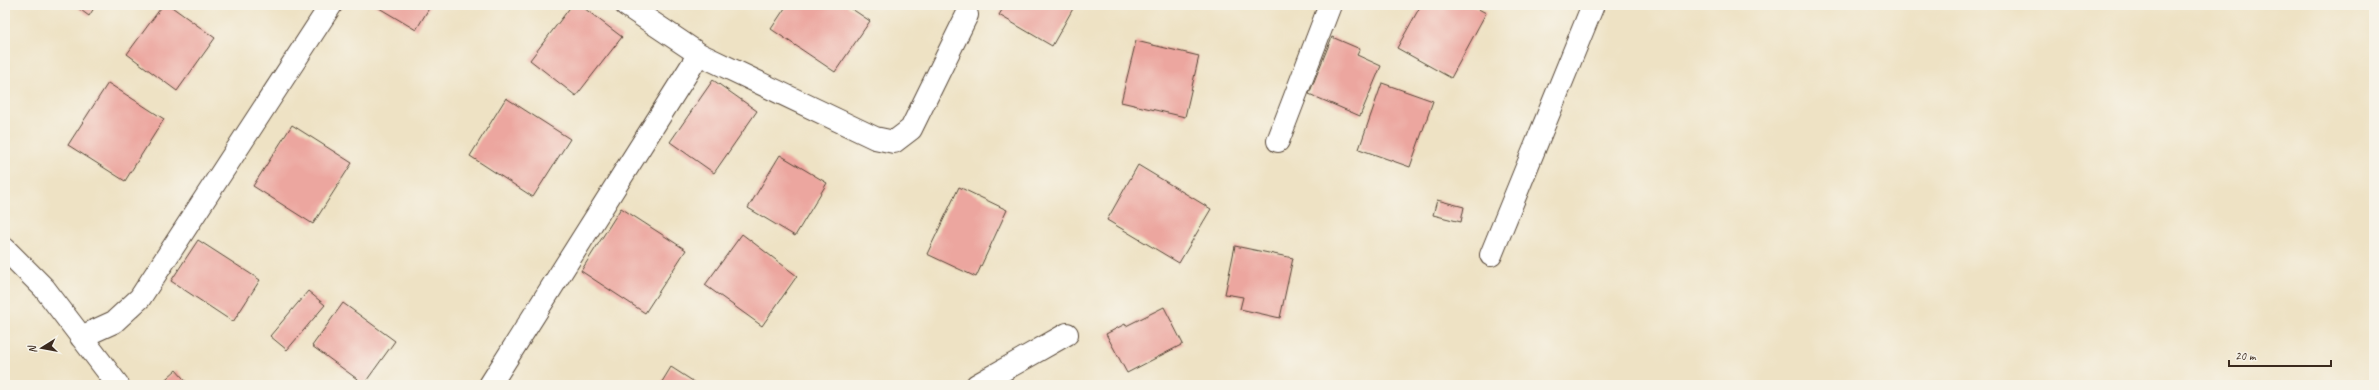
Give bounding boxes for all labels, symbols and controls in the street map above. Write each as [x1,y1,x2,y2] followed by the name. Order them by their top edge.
[22,328,62,368] north arrow
[2229,342,2331,368] scale bar
[24,343,40,355] text: N
[2235,348,2257,364] text: 20 m

